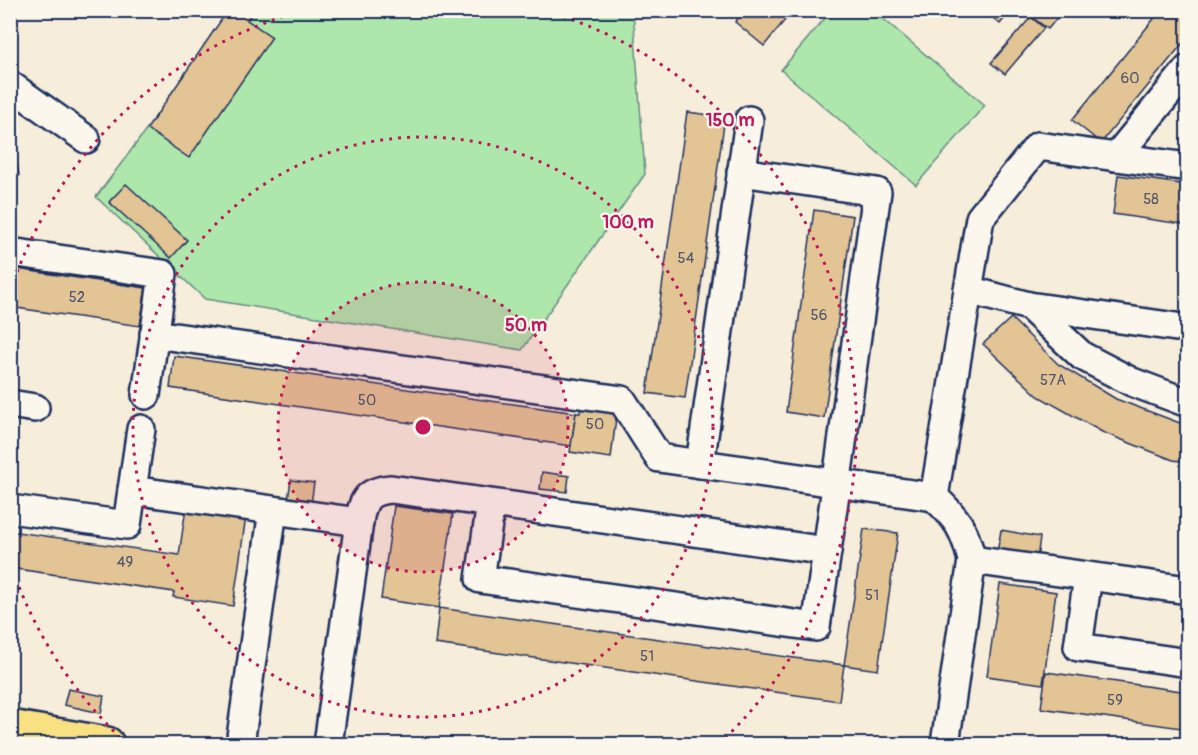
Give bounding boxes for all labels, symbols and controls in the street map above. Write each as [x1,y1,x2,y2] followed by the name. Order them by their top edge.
[1121,69,1139,88] house number: 60
[706,109,755,132] text: 150 m
[1143,190,1159,209] house number: 58
[602,211,654,234] text: 100 m
[678,249,695,268] house number: 54
[69,288,85,307] house number: 52
[811,306,827,325] house number: 56
[505,314,547,337] text: 50 m
[1040,371,1066,390] house number: 57А
[358,391,376,410] house number: 50
[586,415,604,434] house number: 50
[413,417,433,437] centre of rings
[117,553,133,572] house number: 49
[865,586,879,605] house number: 51
[640,647,654,666] house number: 51
[1107,691,1123,710] house number: 59

